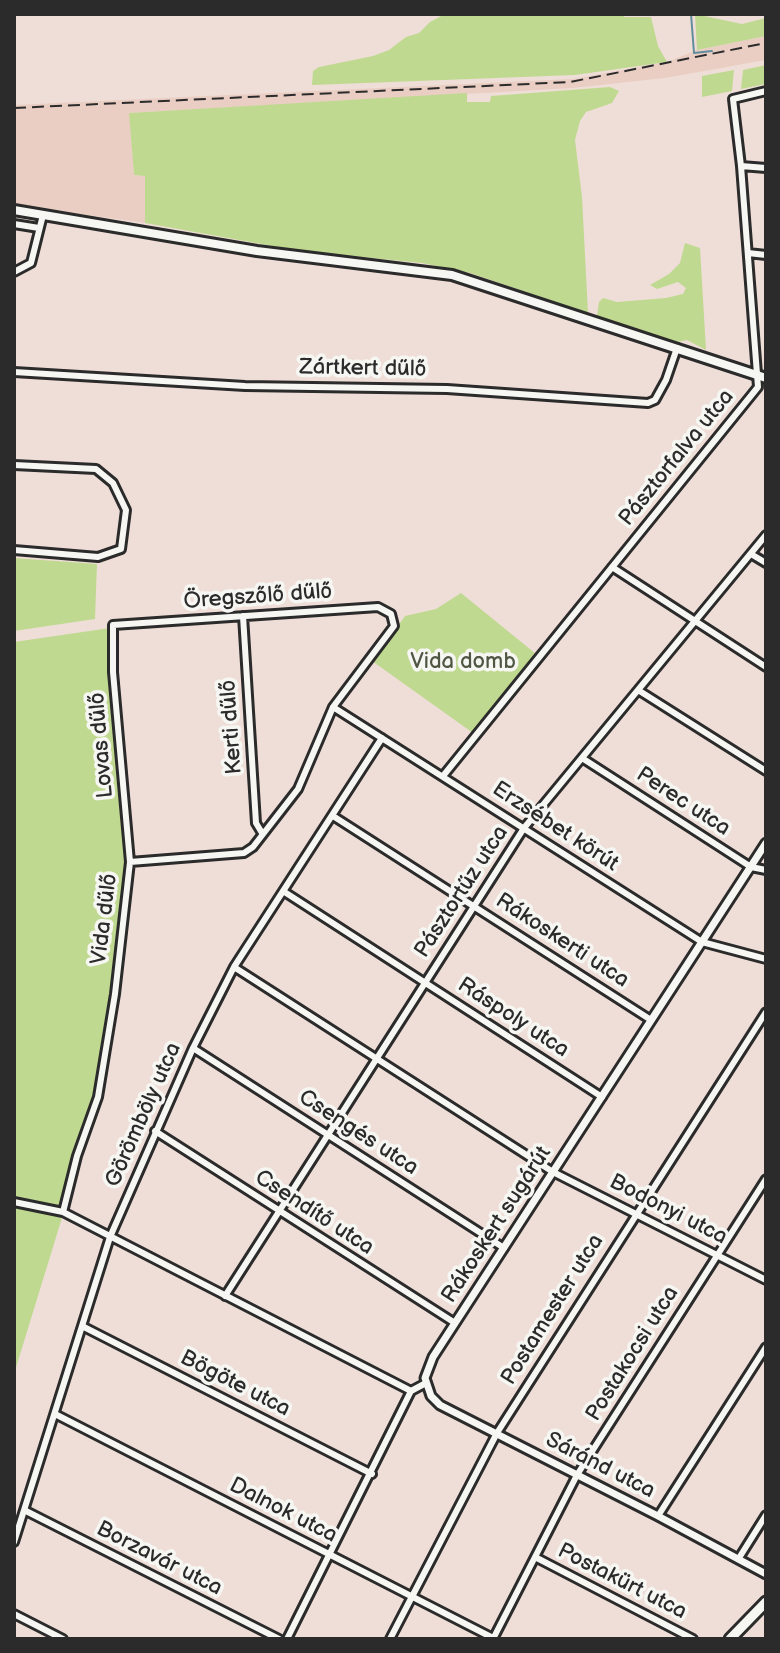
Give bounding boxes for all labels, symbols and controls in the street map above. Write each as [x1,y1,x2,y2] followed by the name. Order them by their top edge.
[299,355,427,383] street label: Zártkert dűlő
[614,384,740,532] street label: Pásztorfalva utca
[183,579,333,615] street label: Öregszőlő dűlő
[410,649,516,675] park label: Vida domb
[216,679,248,775] street label: Kerti dűlő
[84,691,120,799] street label: Lovas dűlő
[631,762,735,842] street label: Perec utca
[487,776,623,878] street label: Erzsébet körút
[410,821,514,963] street label: Pásztortűz utca
[86,872,124,966] street label: Vida dűlő
[490,888,634,994] street label: Rákoskerti utca
[452,972,574,1064] street label: Ráspoly utca
[100,1039,188,1191] street label: Görömböly utca
[293,1085,423,1181] street label: Csengés utca
[437,1142,557,1308] street label: Rákoskert sugárút
[250,1165,378,1261] street label: Csendítő utca
[605,1169,731,1251] street label: Bodonyi utca
[496,1230,610,1390] street label: Postamester utca
[581,1282,685,1426] street label: Postakocsi utca
[176,1345,294,1423] street label: Bögöte utca
[541,1427,659,1505] street label: Sáránd utca
[225,1473,341,1549] street label: Dalnok utca
[92,1516,226,1602] street label: Borzavár utca
[553,1538,691,1626] street label: Postakürt utca

